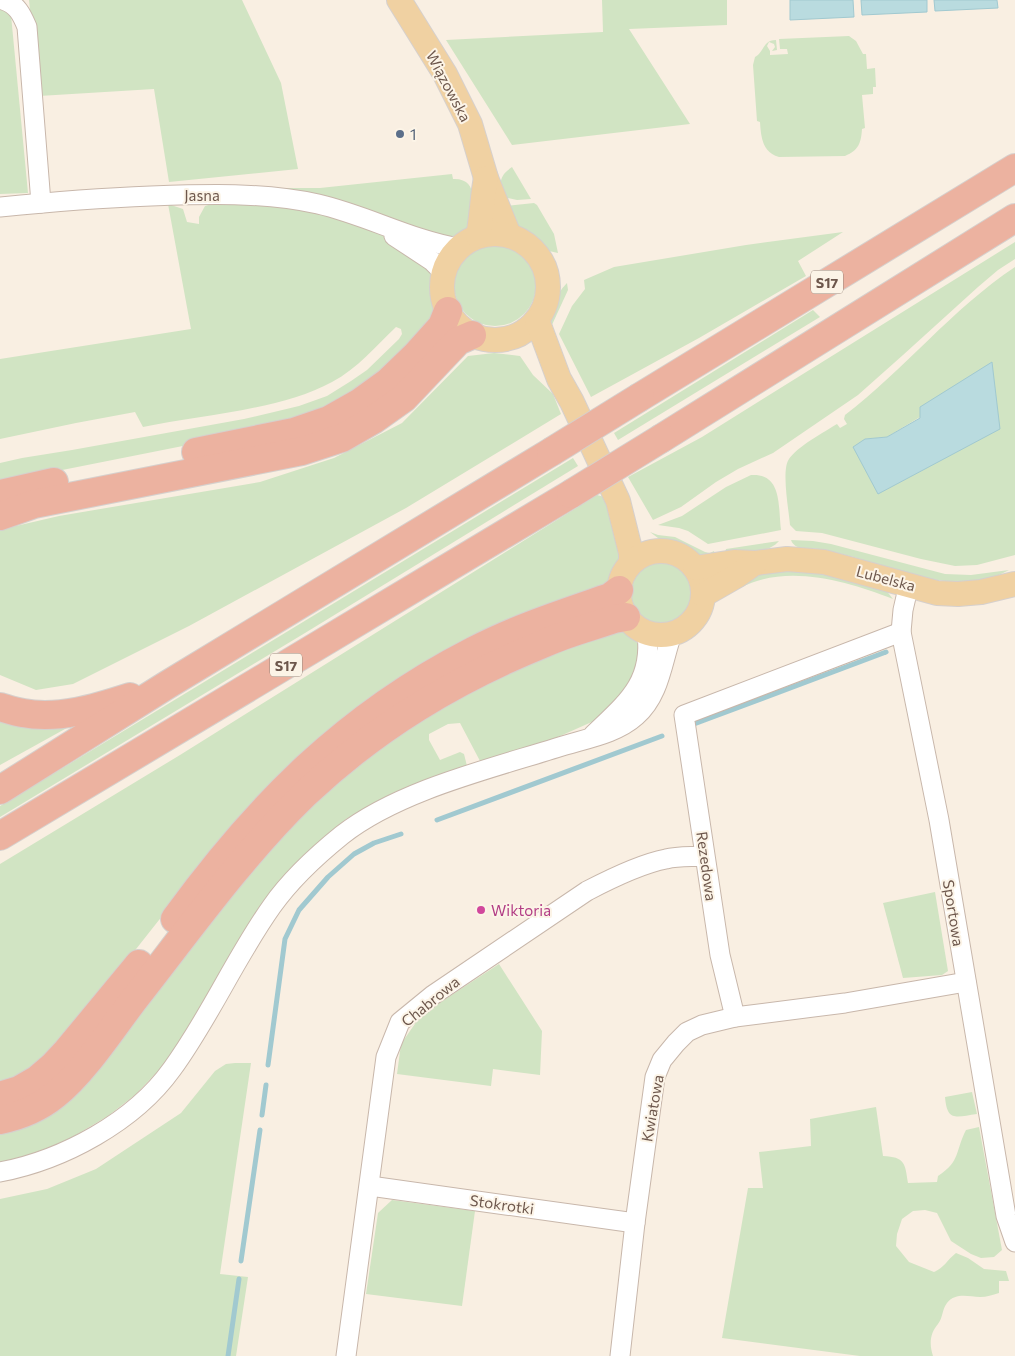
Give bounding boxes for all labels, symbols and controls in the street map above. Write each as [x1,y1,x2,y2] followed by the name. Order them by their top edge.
[423,47,475,125] street label: Wiązowska
[410,125,416,143] place label: 1
[394,128,406,140] marker: 1
[184,186,220,204] street label: Jasna
[811,270,843,294] road number: S17
[855,561,917,595] street label: Lubelska
[270,654,302,676] road number: S17
[693,830,721,902] street label: Rezedowa
[940,878,968,948] street label: Sportowa
[491,901,551,919] place label: Wiktoria
[475,904,487,916] marker: Wiktoria
[397,972,463,1030] street label: Chabrowa
[637,1073,667,1143] street label: Kwiatowa
[469,1191,535,1217] street label: Stokrotki

